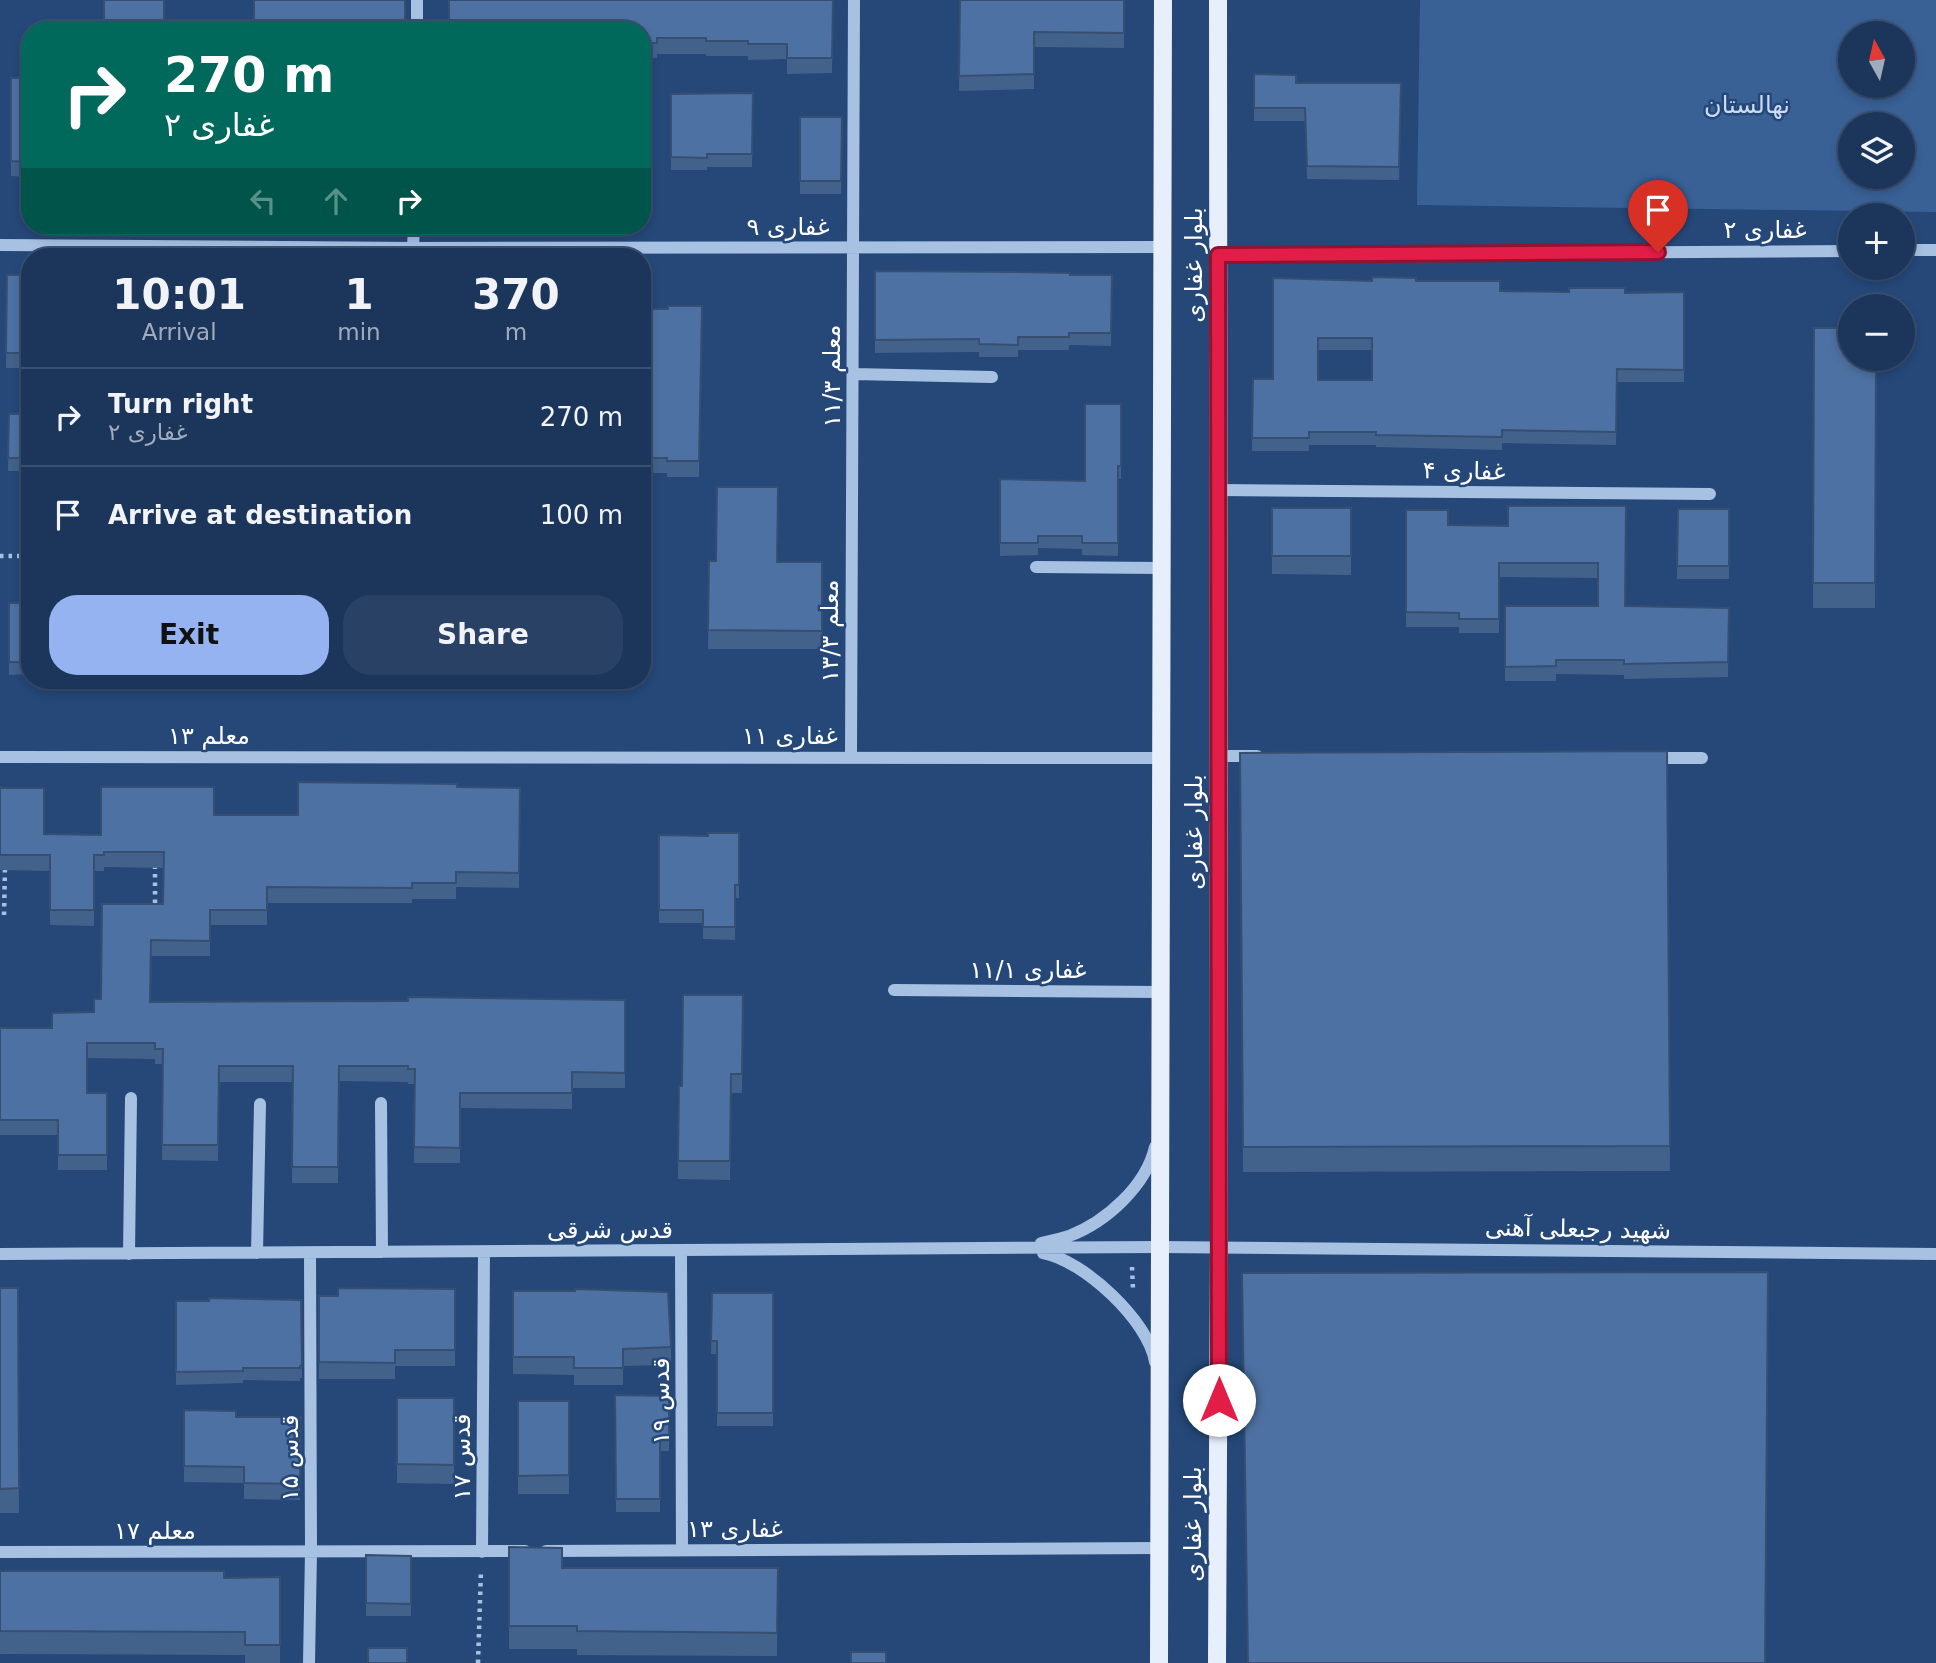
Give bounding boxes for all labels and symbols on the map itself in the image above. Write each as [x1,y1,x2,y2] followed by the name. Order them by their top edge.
[1838,21,1914,98] north arrow
[1704,91,1790,119] park label: نهالستان
[1628,180,1688,252] pin
[1180,207,1208,323] street label: بلوار غفاری
[747,213,829,241] street label: غفاری ۹
[1724,216,1806,244] street label: غفاری ۲
[818,325,846,427] street label: معلم ۱۱/۳
[1422,456,1506,486] street label: غفاری ۴
[816,580,844,682] street label: معلم ۱۳/۳
[168,722,250,750] street label: معلم ۱۳
[742,722,838,750] street label: غفاری ۱۱
[1180,774,1208,890] street label: بلوار غفاری
[970,956,1086,984] street label: غفاری ۱۱/۱
[1485,1212,1671,1245] street label: شهید رجبعلی آهنی
[547,1216,673,1244] street label: قدس شرقی
[647,1358,675,1444] street label: قدس ۱۹
[1182,1363,1256,1437] position arrow
[448,1414,476,1500] street label: قدس ۱۷
[276,1415,304,1501] street label: قدس ۱۵
[1179,1466,1207,1582] street label: بلوار غفاری
[687,1515,783,1543] street label: غفاری ۱۳
[114,1517,196,1545] street label: معلم ۱۷

